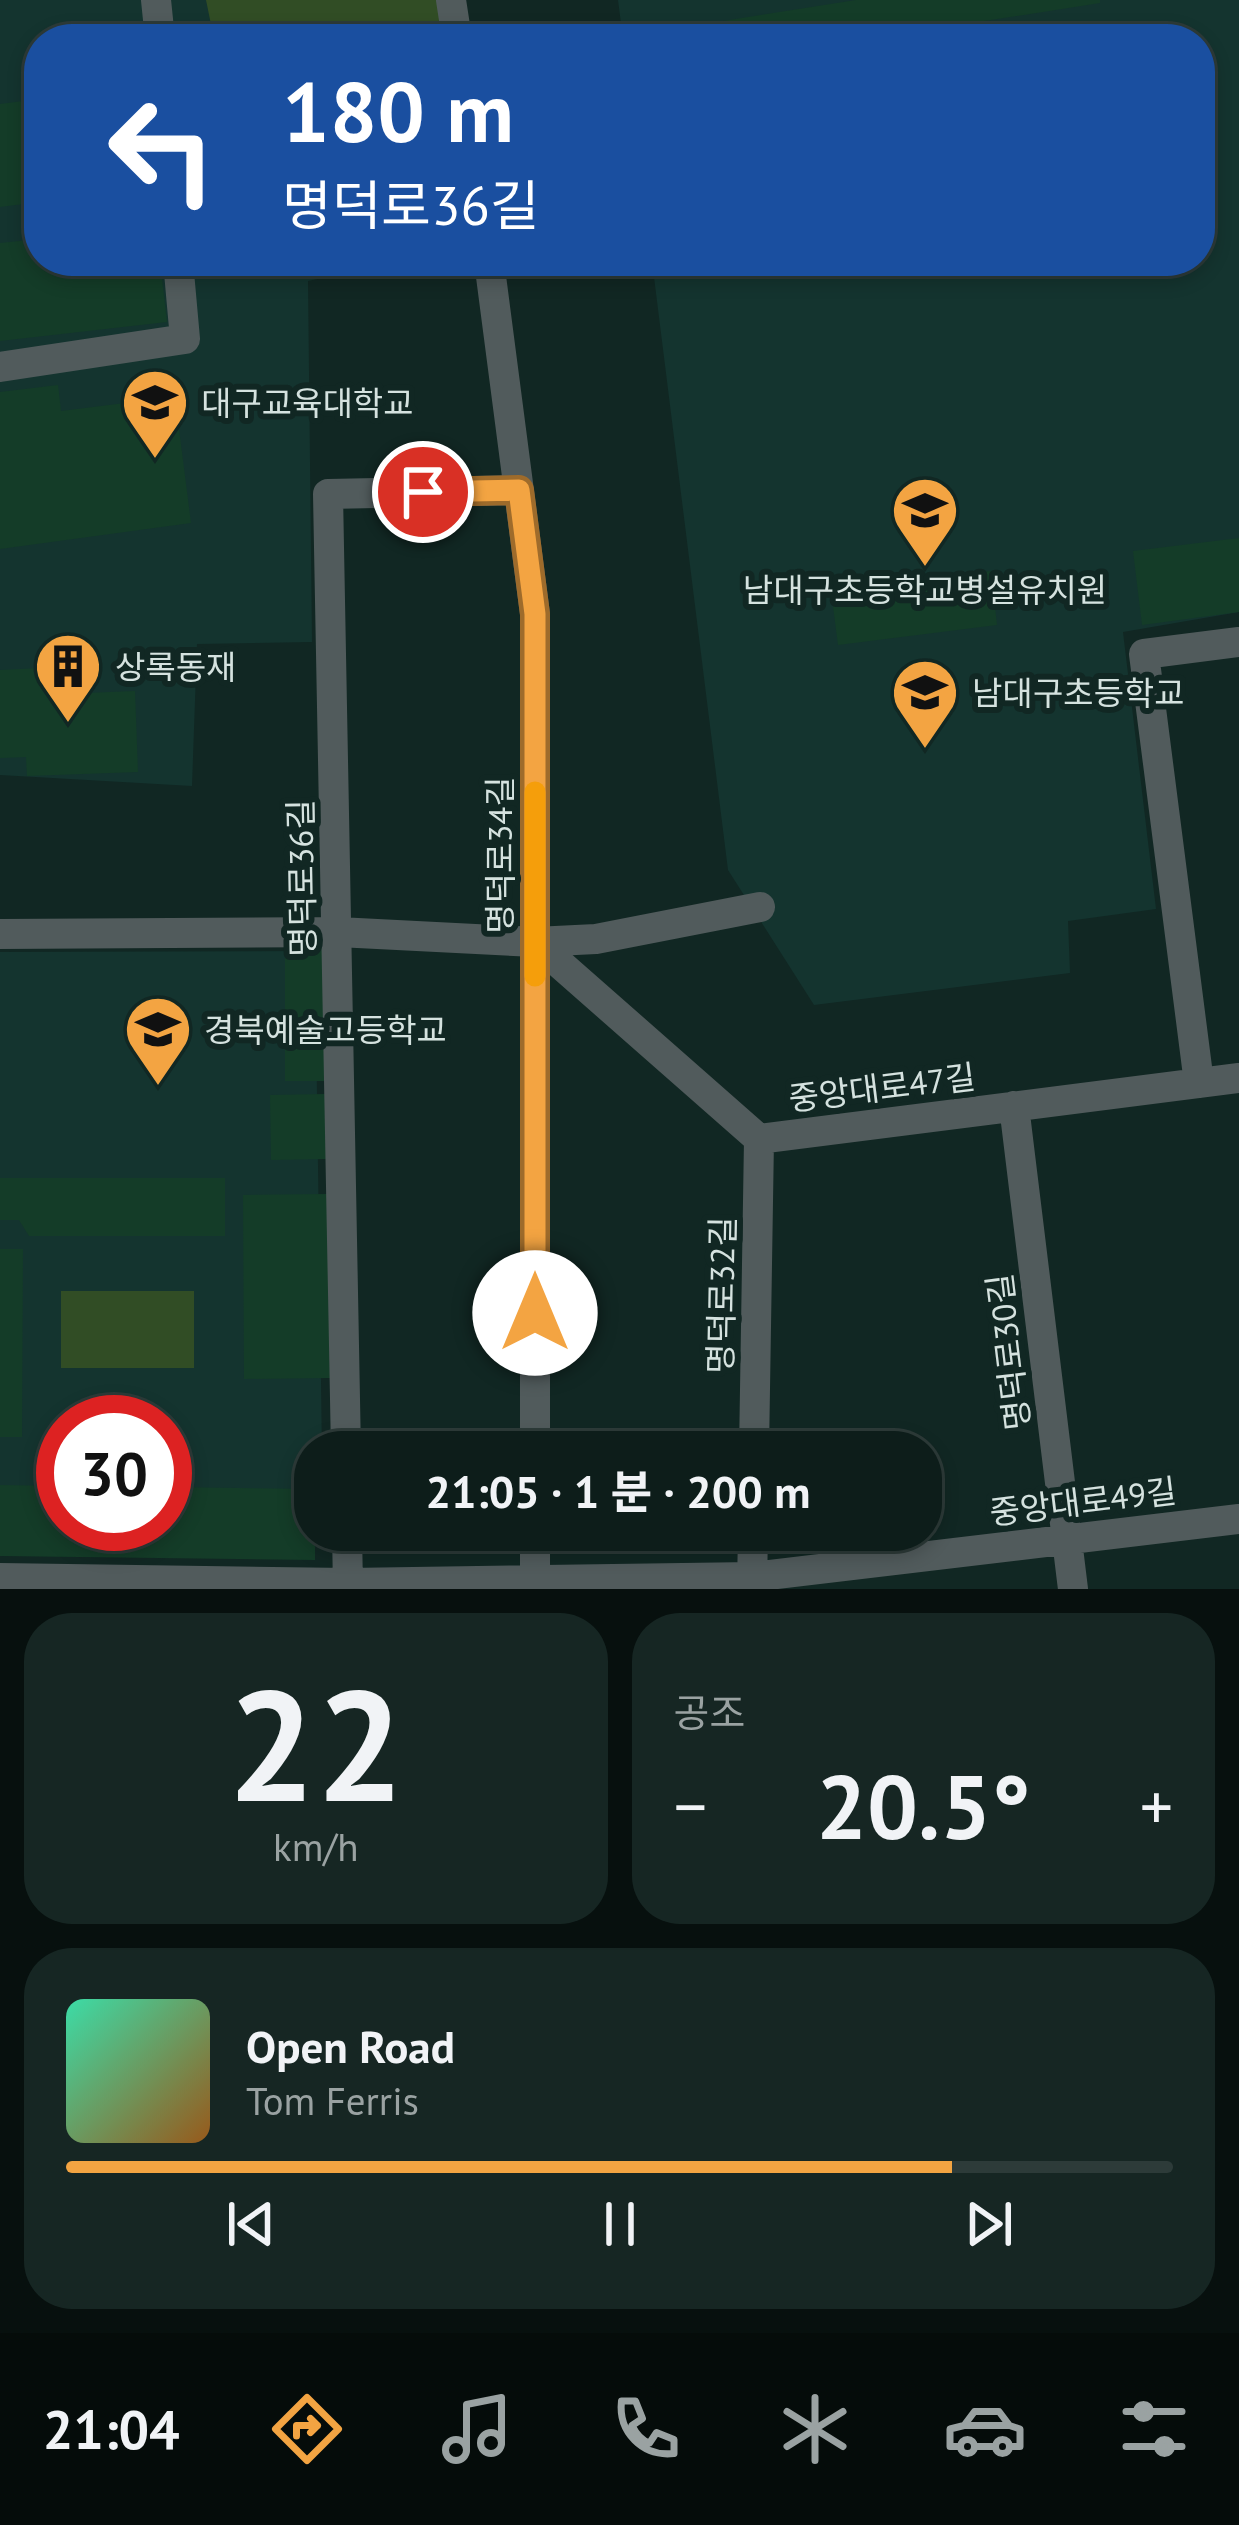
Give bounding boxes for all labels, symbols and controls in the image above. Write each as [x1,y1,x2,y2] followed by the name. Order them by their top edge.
[282,56,514,165] text: 180 m
[84,72,240,228] icon: left
[282,170,540,240] text: 명덕로36길
[120,367,190,461] school or university icon: 대구교육대학교
[201,381,414,424] place label: 대구교육대학교
[372,441,474,543] pin
[390,459,456,525] icon: arrive
[890,475,960,569] school or university icon: 남대구초등학교병설유치원
[743,568,1107,611] place label: 남대구초등학교병설유치원
[33,631,103,725] building icon: 상록동재
[115,645,236,688] place label: 상록동재
[890,657,960,751] school or university icon: 남대구초등학교
[972,671,1185,714] place label: 남대구초등학교
[478,776,521,934] street label: 명덕로34길
[278,799,324,957] street label: 명덕로36길
[123,994,193,1088] school or university icon: 경북예술고등학교
[204,1008,447,1051] place label: 경북예술고등학교
[786,1054,978,1120] street label: 중앙대로47길
[698,1216,744,1374] street label: 명덕로32길
[472,1250,598,1376] position arrow
[977,1271,1039,1433] street label: 명덕로30길
[36,1395,192,1551] speed limit sign: 30
[426,1462,810,1520] text: 21:05 · 1 분 · 200 m
[987,1468,1179,1534] street label: 중앙대로49길
[227,1642,404,1844] text: 22
[674,1687,745,1738] text: 공조
[816,1747,1031,1864] text: 20.5°
[674,1763,707,1848] text: −
[1140,1763,1173,1848] text: +
[273,1821,359,1872] text: km/h
[246,2017,455,2075] text: Open Road
[246,2075,419,2126] text: Tom Ferris
[218,2191,284,2257] icon: previous
[587,2191,653,2257] icon: pause
[956,2191,1022,2257] icon: next
[265,2387,349,2471] icon: directions
[435,2387,519,2471] icon: music
[604,2387,688,2471] icon: phone
[773,2387,857,2471] icon: climate
[943,2387,1027,2471] icon: car
[1112,2387,1196,2471] icon: filters
[43,2394,180,2464] text: 21:04

